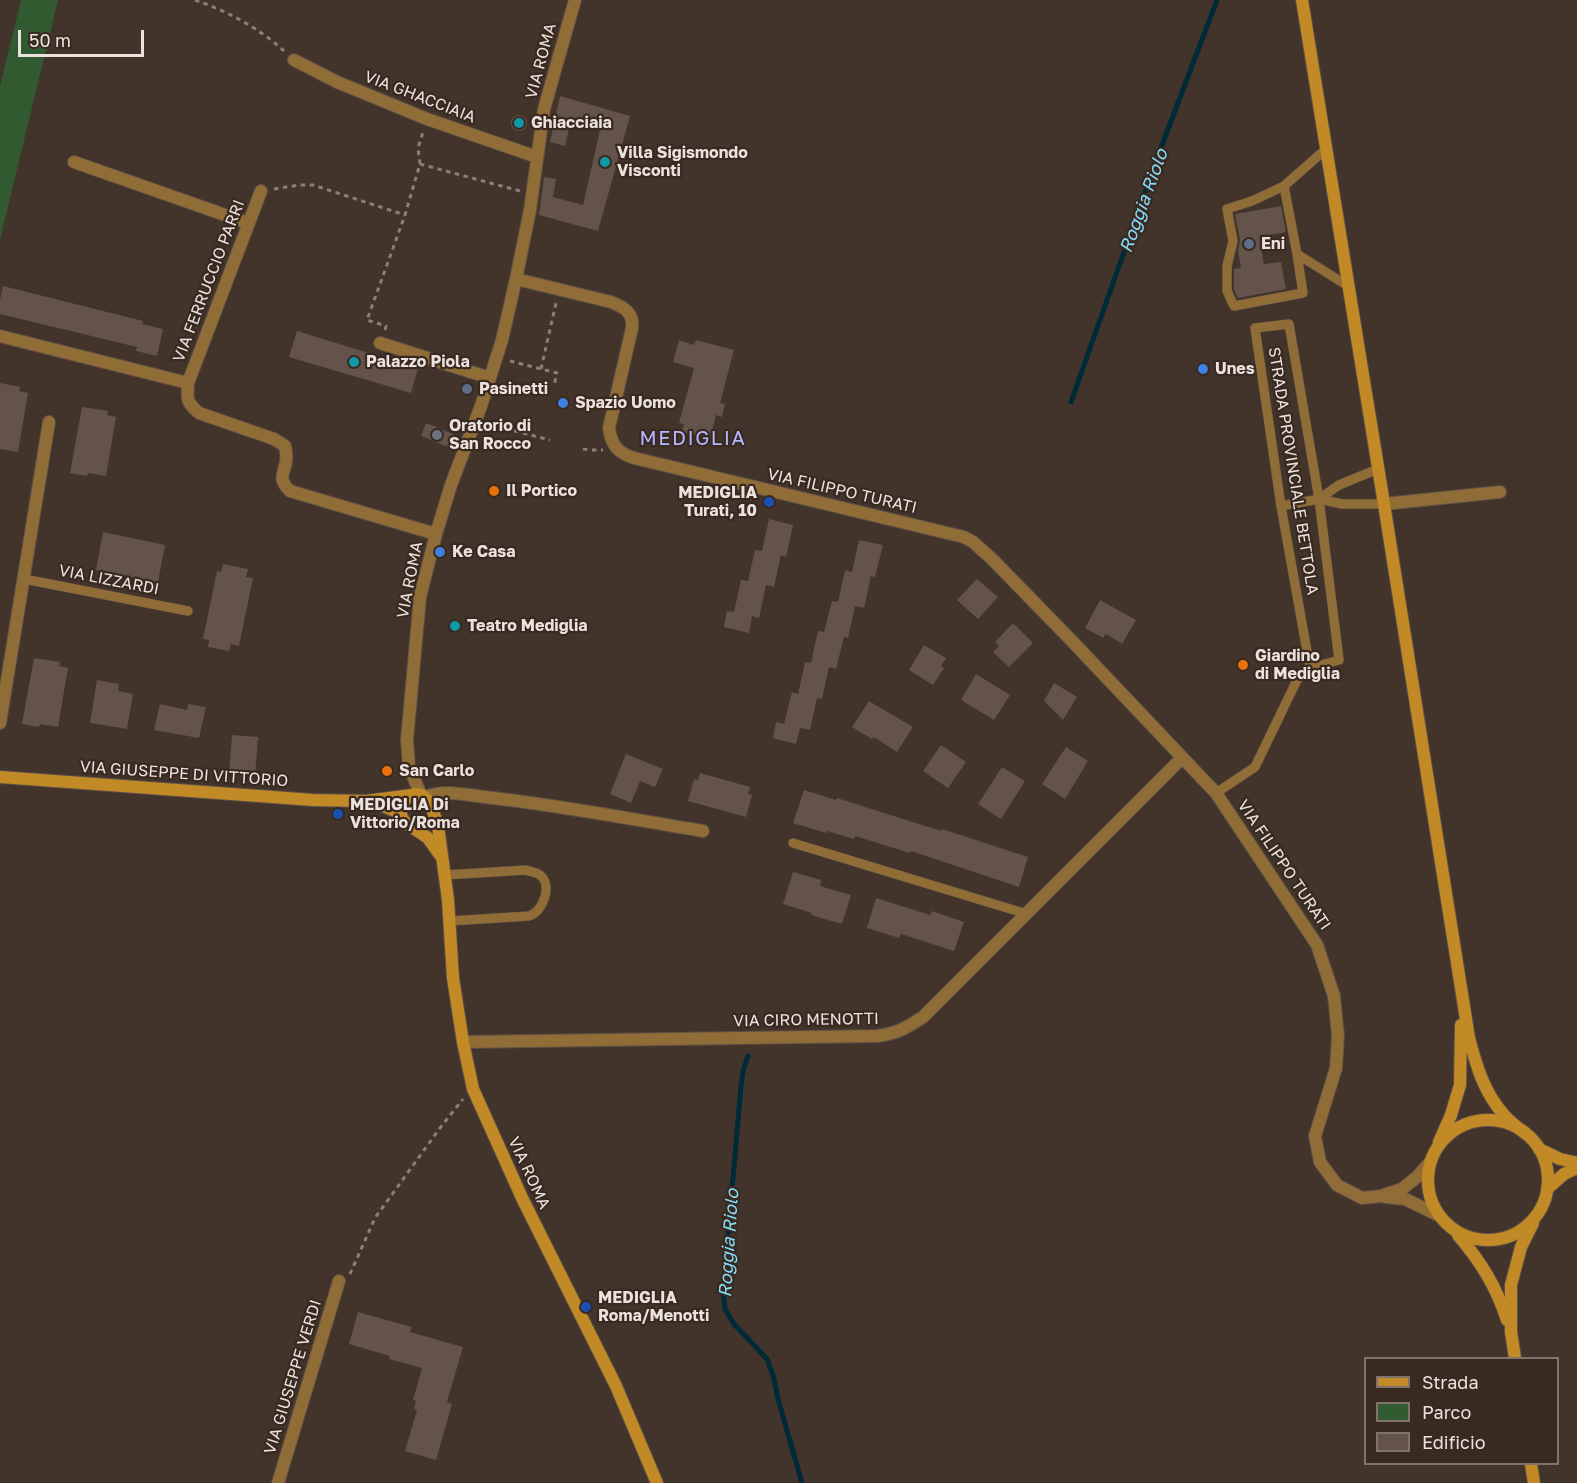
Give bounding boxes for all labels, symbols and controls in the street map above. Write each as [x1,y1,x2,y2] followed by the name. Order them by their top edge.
[21,18,147,56] scale bar
[522,21,560,101] street label: VIA ROMA
[29,29,71,51] text: 50 m
[362,67,478,127] street label: VIA GHACCIAIA
[531,113,612,133] place label: Ghiacciaia
[512,116,526,130] marker: Ghiacciaia
[617,143,748,181] place label: Villa Sigismondo Visconti
[1115,146,1173,256] water label: Roggia Riolo
[598,155,612,169] marker: Villa Sigismondo Visconti
[169,197,249,365] street label: VIA FERRUCCIO PARRI
[1261,234,1285,254] place label: Eni
[1242,237,1256,251] marker: Eni
[1264,346,1322,596] street label: STRADA PROVINCIALE BETTOLA
[366,352,470,372] place label: Palazzo Piola
[347,355,361,369] marker: Palazzo Piola
[1215,359,1255,379] place label: Unes
[1196,362,1210,376] marker: Unes
[479,379,548,399] place label: Pasinetti
[460,382,474,396] marker: Pasinetti
[575,393,676,413] place label: Spazio Uomo
[556,396,570,410] marker: Spazio Uomo
[449,416,531,454] place label: Oratorio di San Rocco
[640,427,746,451] district label: MEDIGLIA
[430,428,444,442] marker: Oratorio di San Rocco
[765,464,919,518] street label: VIA FILIPPO TURATI
[506,481,577,501] place label: Il Portico
[678,483,757,521] place label: MEDIGLIA Turati, 10
[487,484,501,498] marker: Il Portico
[762,495,776,509] marker: MEDIGLIA Turati, 10
[393,540,427,620] street label: VIA ROMA
[452,542,516,562] place label: Ke Casa
[433,545,447,559] marker: Ke Casa
[57,561,161,599] street label: VIA LIZZARDI
[467,616,588,636] place label: Teatro Mediglia
[448,619,462,633] marker: Teatro Mediglia
[1255,646,1340,684] place label: Giardino di Mediglia
[1236,658,1250,672] marker: Giardino di Mediglia
[79,757,289,791] street label: VIA GIUSEPPE DI VITTORIO
[399,761,474,781] place label: San Carlo
[380,764,394,778] marker: San Carlo
[350,795,460,833] place label: MEDIGLIA Di Vittorio/Roma
[1233,796,1335,934] street label: VIA FILIPPO TURATI
[331,807,345,821] marker: MEDIGLIA Di Vittorio/Roma
[733,1009,879,1031] street label: VIA CIRO MENOTTI
[504,1134,554,1212] street label: VIA ROMA
[714,1188,744,1298] water label: Roggia Riolo
[598,1288,709,1326] place label: MEDIGLIA Roma/Menotti
[260,1297,326,1457] street label: VIA GIUSEPPE VERDI
[579,1300,593,1314] marker: MEDIGLIA Roma/Menotti
[1364,1357,1559,1465] legend
[1422,1371,1479,1393] text: Strada
[1422,1401,1471,1423] text: Parco
[1422,1431,1486,1453] text: Edificio

